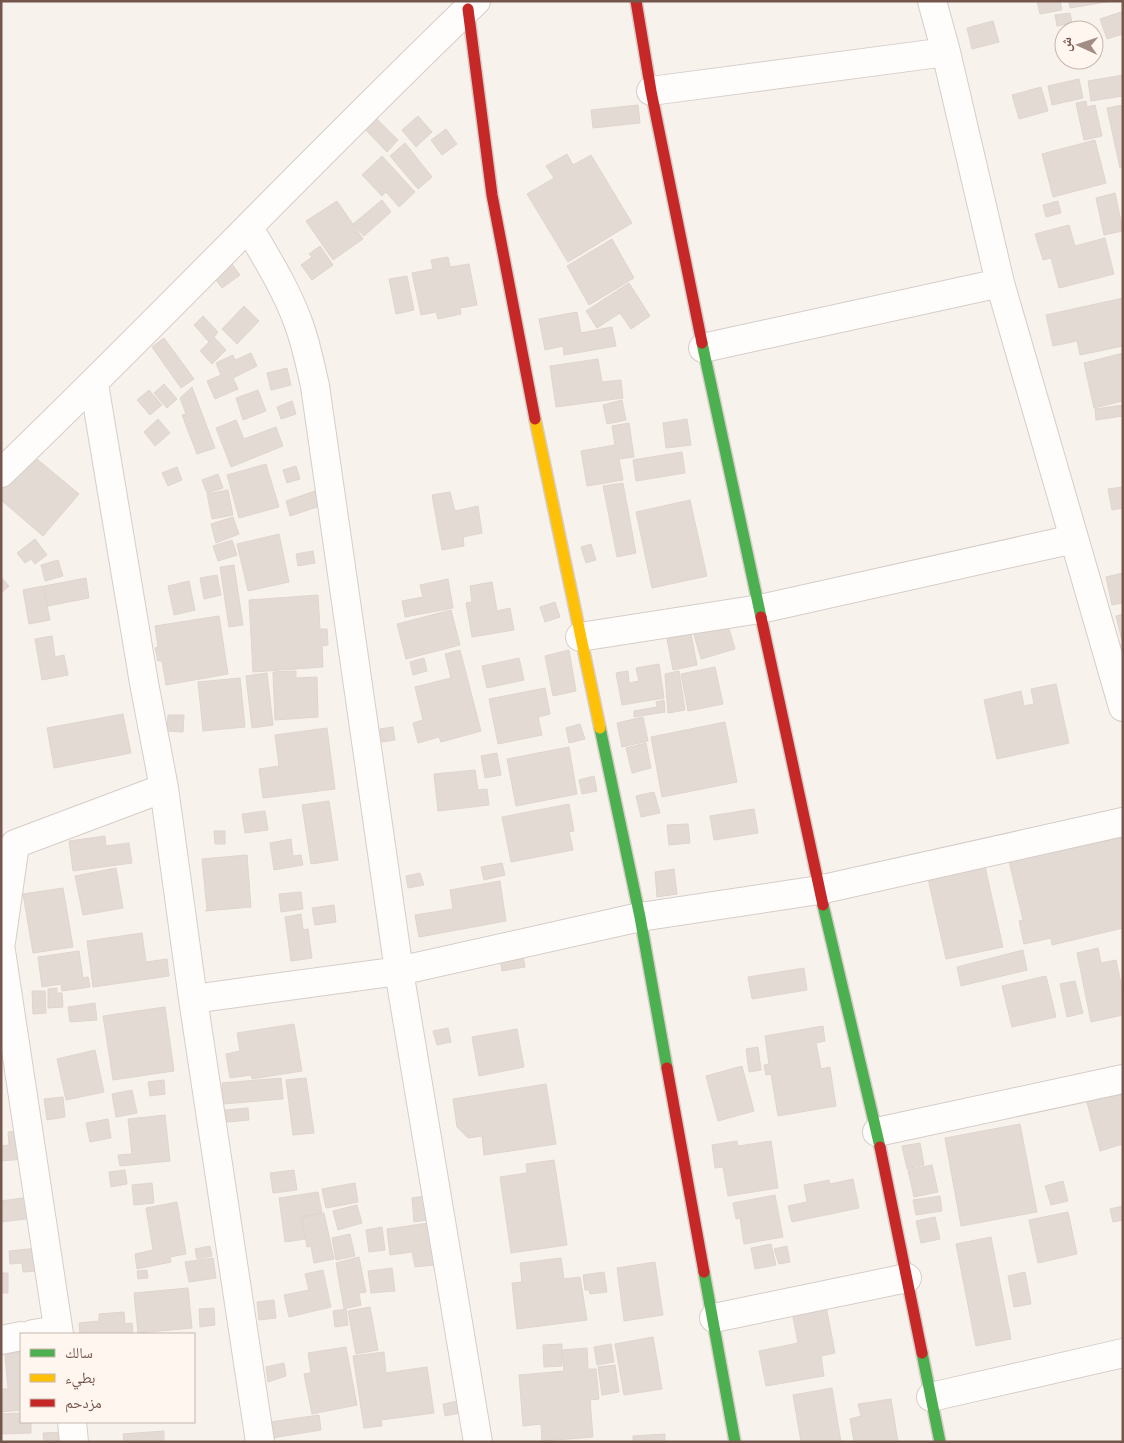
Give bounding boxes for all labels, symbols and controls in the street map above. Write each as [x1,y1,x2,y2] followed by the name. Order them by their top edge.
[1054,20,1104,70] north arrow
[1057,36,1075,52] text: ش
[20,1333,195,1423] legend
[65,1343,93,1362] text: سالك
[65,1368,95,1390] text: بطيء
[65,1393,102,1413] text: مزدحم

